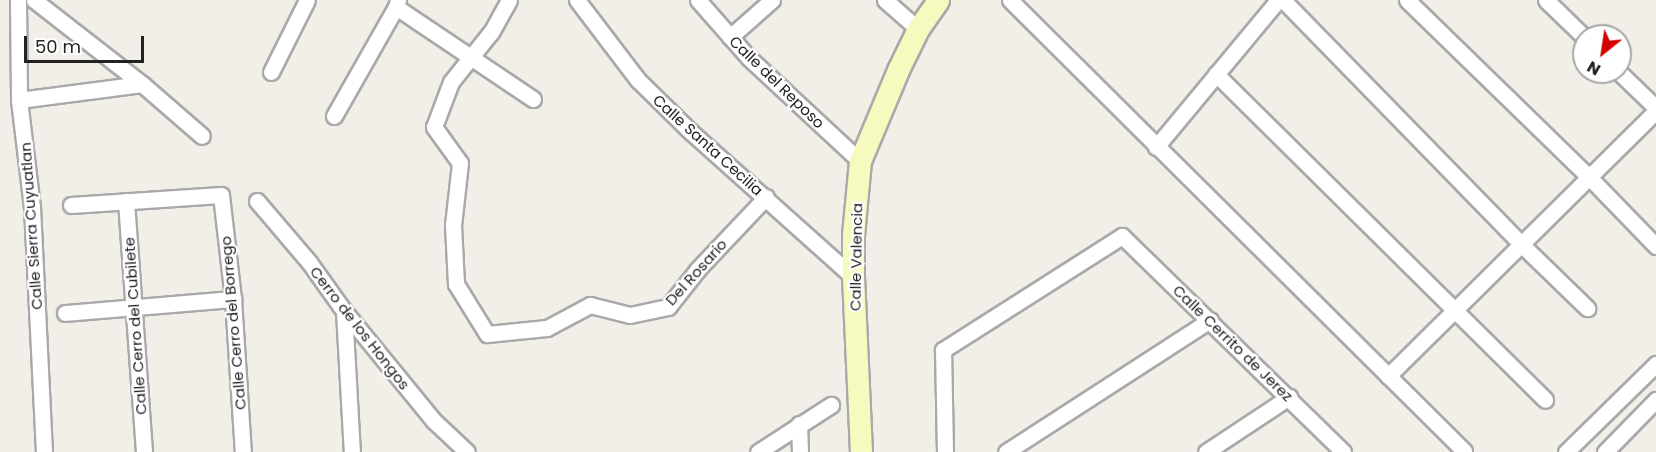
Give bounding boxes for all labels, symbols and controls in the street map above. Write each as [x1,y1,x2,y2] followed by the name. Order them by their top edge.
[27,24,147,62] scale bar
[1572,24,1632,84] north arrow
[726,32,828,132] street label: Calle del Reposo
[35,34,81,59] text: 50 m
[1583,55,1605,81] text: N
[649,91,767,199] street label: Calle Santa Cecilia
[16,142,46,310] street label: Calle Sierra Cuyuatlan
[846,203,866,311] street label: Calle Valencia
[216,235,250,411] street label: Calle Cerro del Borrego
[661,235,731,309] street label: Del Rosario
[120,237,150,415] street label: Calle Cerro del Cubilete
[306,263,414,393] street label: Cerro de los Hongos
[1169,281,1297,405] street label: Calle Cerrito de Jerez

